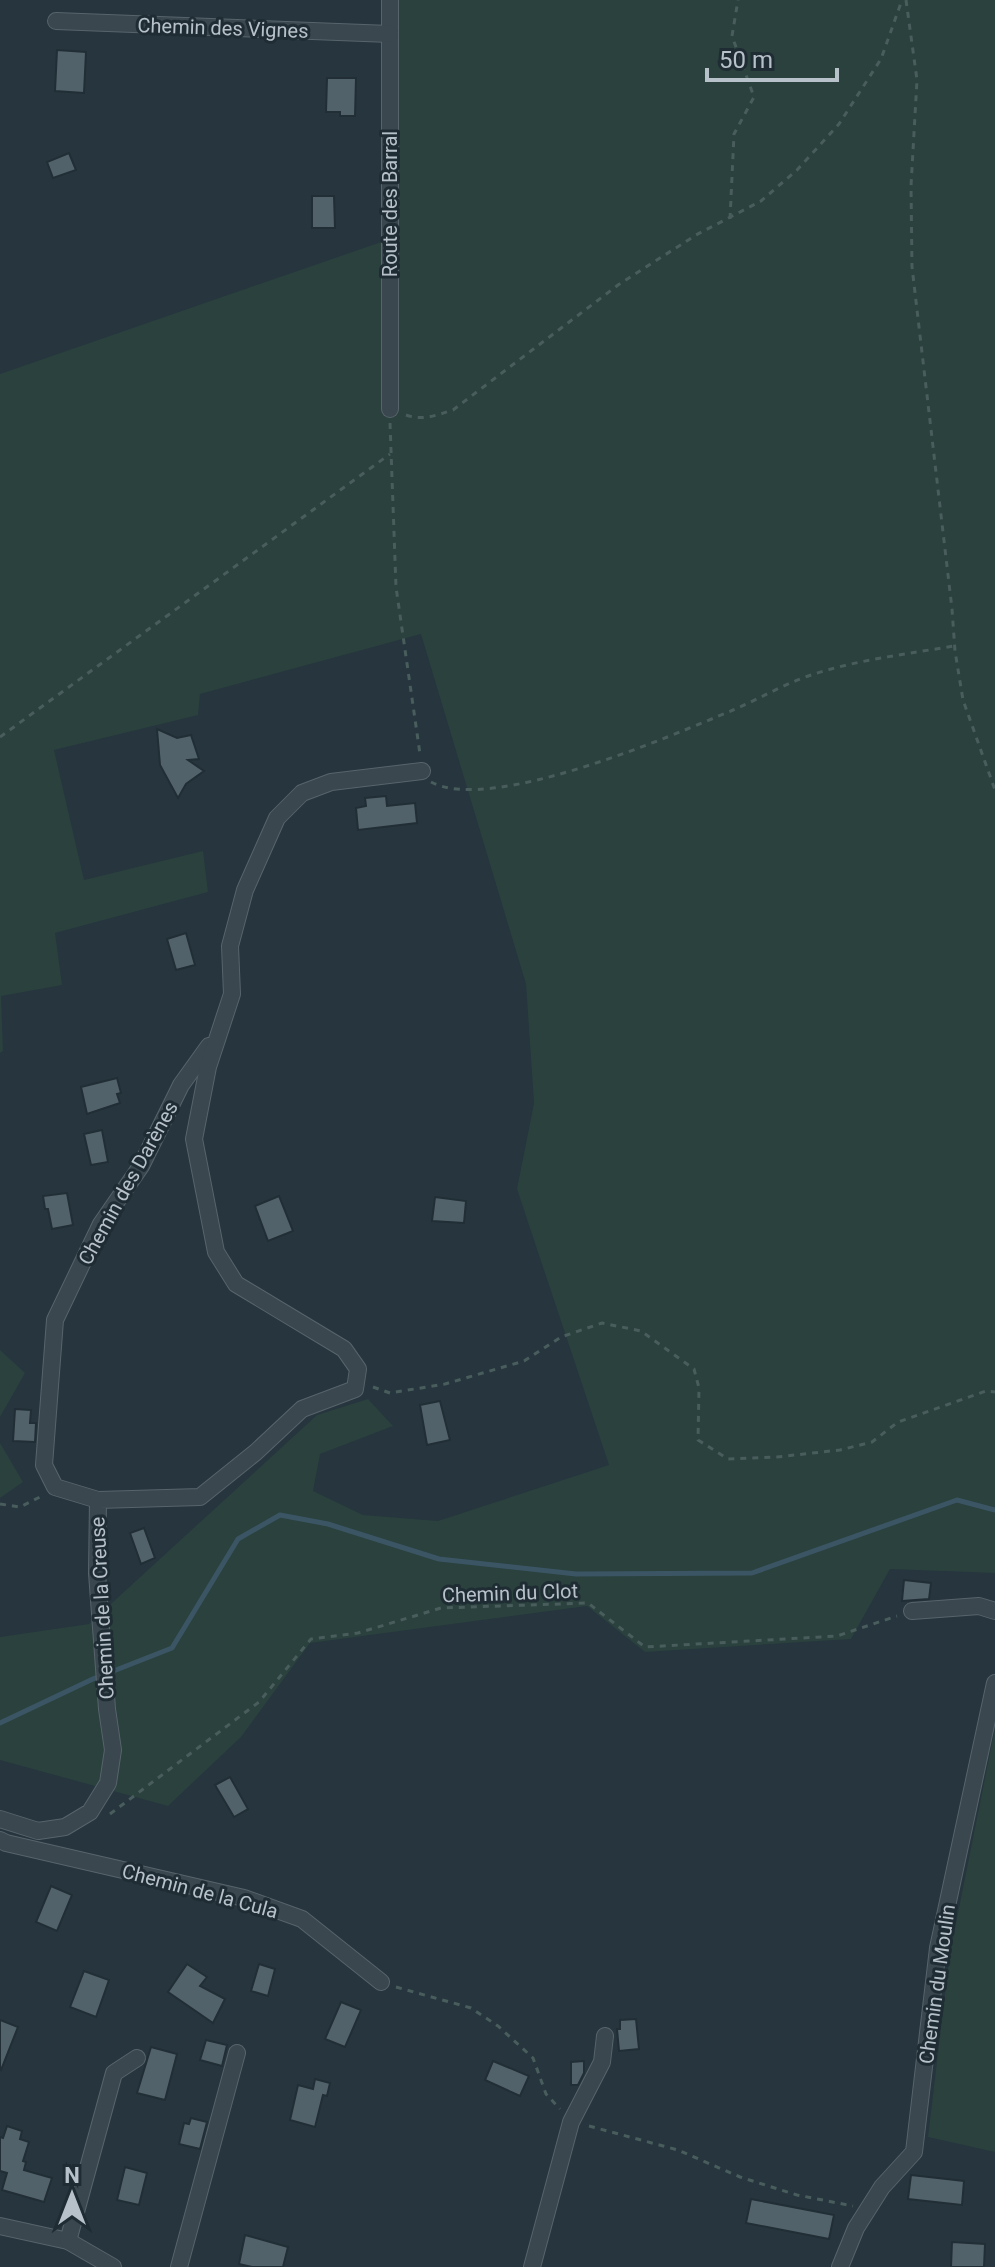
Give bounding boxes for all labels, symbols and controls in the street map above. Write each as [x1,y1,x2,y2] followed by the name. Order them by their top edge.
[137,13,309,43] street label: Chemin des Vignes
[707,32,837,82] scale bar
[719,46,773,74] text: 50 m
[378,131,402,277] street label: Route des Barral
[73,1097,183,1269] street label: Chemin des Darènes
[85,1516,119,1700] street label: Chemin de la Creuse
[442,1579,578,1607] street label: Chemin du Clot
[119,1859,281,1923] street label: Chemin de la Cula
[914,1903,960,2065] street label: Chemin du Moulin
[32,2155,112,2235] north arrow
[64,2163,80,2188] text: N

